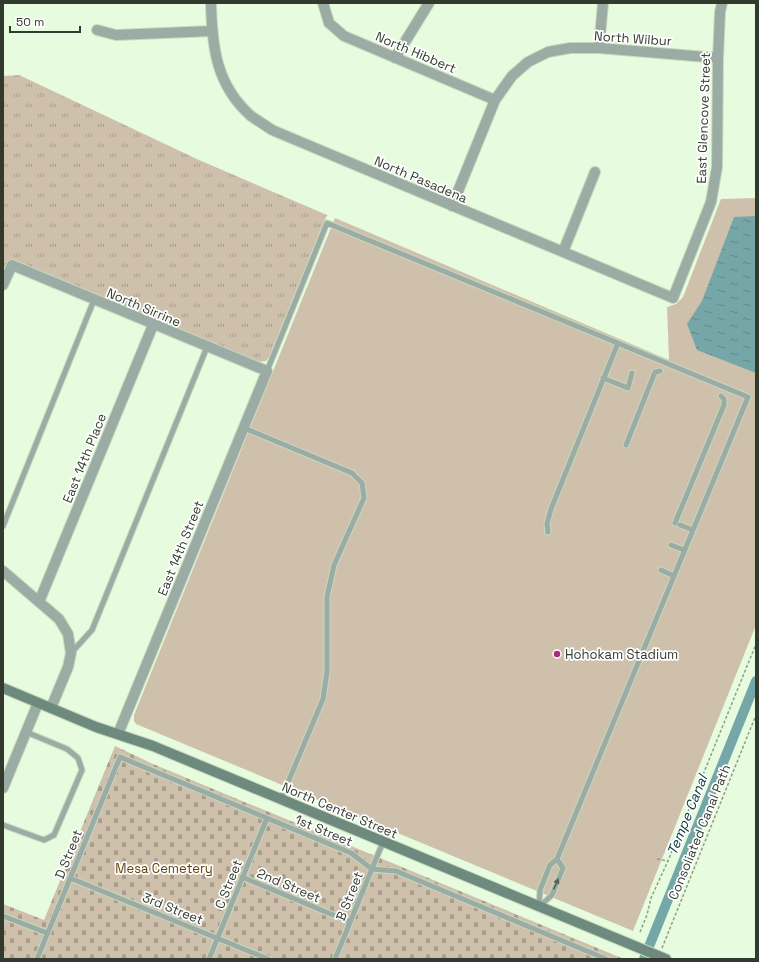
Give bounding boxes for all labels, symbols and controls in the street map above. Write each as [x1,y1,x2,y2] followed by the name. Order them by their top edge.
[10,8,80,34] scale bar
[16,14,44,30] text: 50 m
[594,27,672,50] street label: North Wilbur
[373,28,459,77] street label: North Hibbert
[693,52,714,184] street label: East Glencove Street
[372,152,470,207] street label: North Pasadena
[104,284,183,331] street label: North Sirrine
[59,411,110,506] street label: East 14th Place
[154,498,207,598] street label: East 14th Street
[565,646,678,663] place label: Hohokam Stadium
[552,649,562,659] marker: Hohokam Stadium
[665,762,734,902] street label: Consoliated Canal Path
[663,771,712,858] water label: Tempe Canal
[279,778,400,843] street label: North Center Street
[292,811,355,850] street label: 1st Street
[51,827,86,881] street label: D Street
[211,857,246,911] street label: C Street
[115,860,213,877] park label: Mesa Cemetery
[255,864,323,906] street label: 2nd Street
[332,869,367,923] street label: B Street
[553,879,559,890] one-way arrow
[140,889,206,928] street label: 3rd Street

